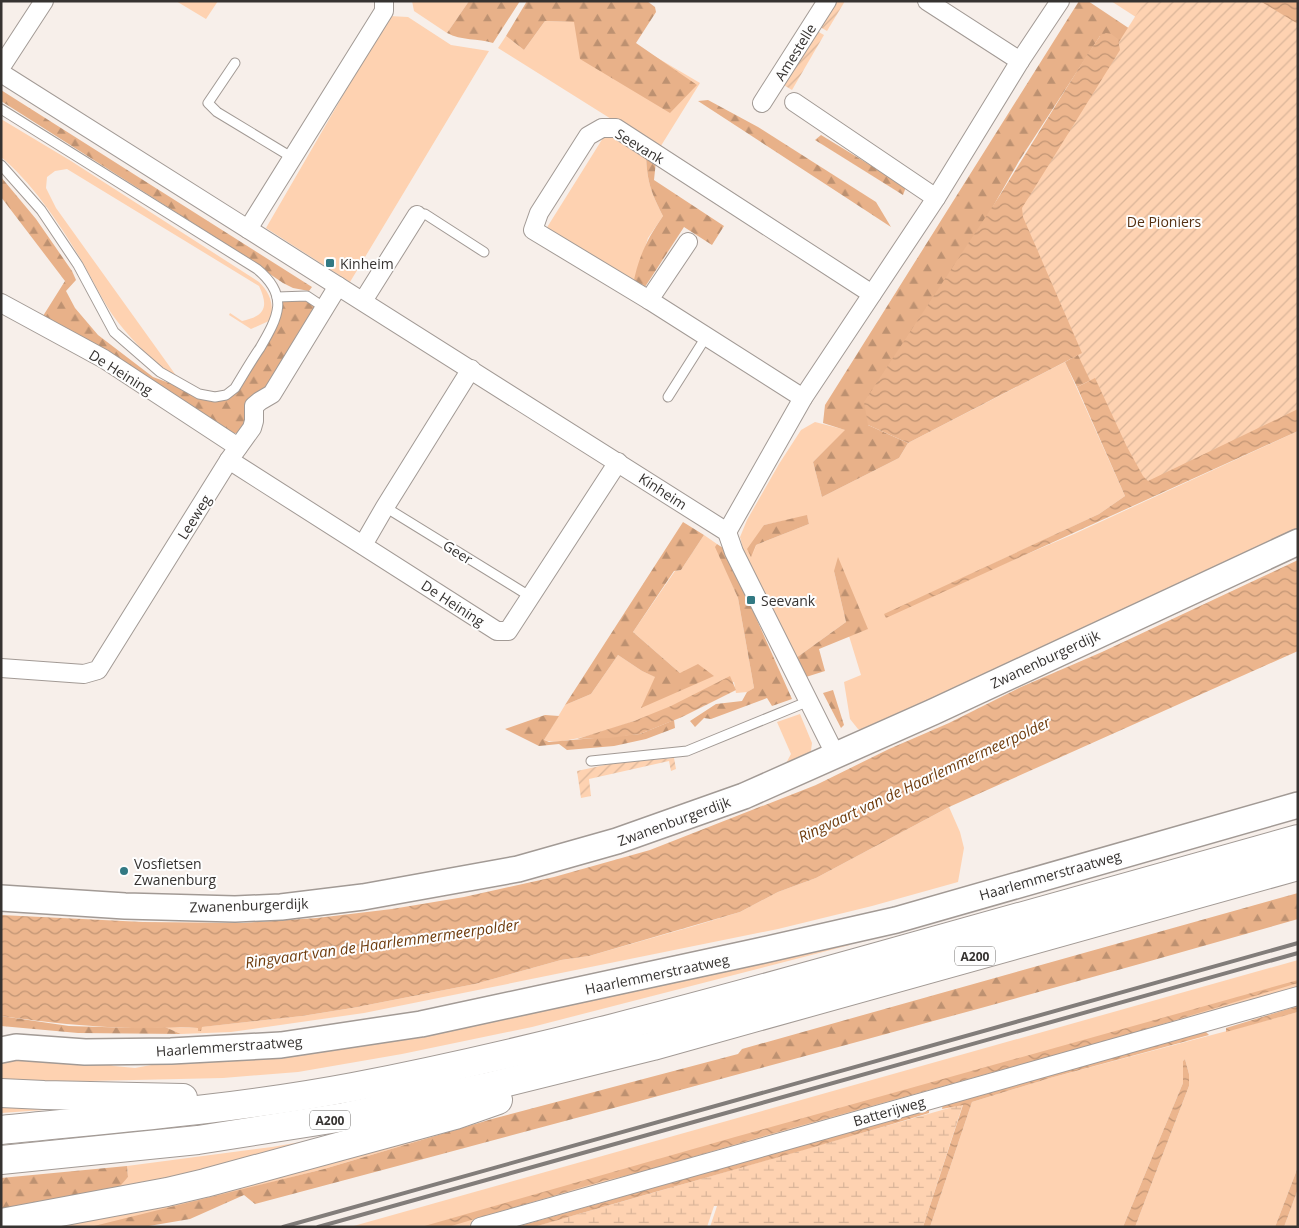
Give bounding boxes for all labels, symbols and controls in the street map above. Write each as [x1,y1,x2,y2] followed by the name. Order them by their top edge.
[770,20,820,84] street label: Amestelle
[612,124,669,168] street label: Seevank
[1127,212,1202,231] park label: De Pioniers
[340,254,394,273] place label: Kinheim
[324,257,336,269] marker: Kinheim
[86,345,157,399] street label: De Heining
[635,468,691,514] street label: Kinheim
[173,491,215,543] street label: Leeweg
[440,536,477,569] street label: Geer
[418,576,489,631] street label: De Heining
[761,591,816,610] place label: Seevank
[745,594,757,606] marker: Seevank
[987,625,1103,693] street label: Zwanenburgerdijk
[795,711,1054,846] water label: Ringvaart van de Haarlemmermeerpolder
[615,792,734,850] street label: Zwanenburgerdijk
[977,846,1124,904] street label: Haarlemmerstraatweg
[134,854,217,889] place label: Vosfietsen Zwanenburg
[118,865,130,877] marker: Vosfietsen Zwanenburg
[189,893,309,917] street label: Zwanenburgerdijk
[244,914,521,972] water label: Ringvaart van de Haarlemmermeerpolder
[955,946,995,966] road number: A200
[583,949,731,999] street label: Haarlemmerstraatweg
[155,1031,303,1061] street label: Haarlemmerstraatweg
[851,1092,927,1130] street label: Batterijweg
[310,1110,350,1130] road number: A200

